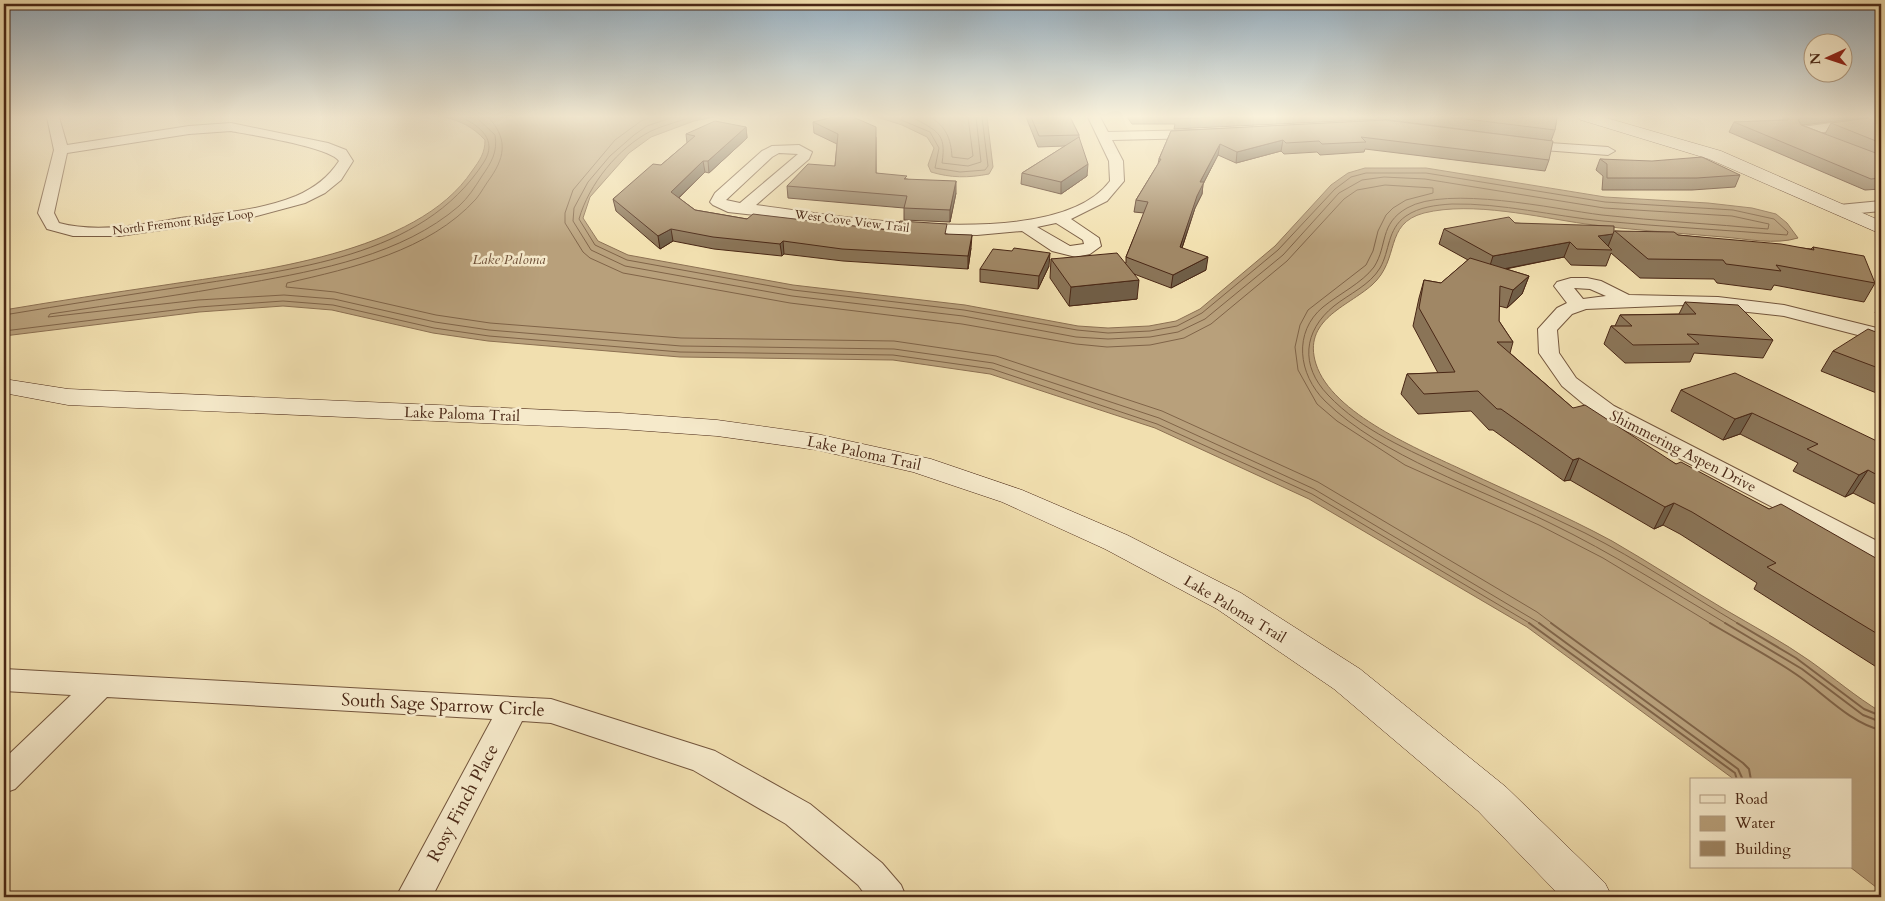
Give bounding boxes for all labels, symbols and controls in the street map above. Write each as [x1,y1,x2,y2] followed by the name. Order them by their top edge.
[1802,32,1852,82] north arrow
[1806,52,1825,65] text: N
[112,205,254,239] street label: North Fremont Ridge Loop
[793,206,910,236] street label: West Cove View Trail
[472,250,546,269] water label: Lake Paloma
[404,402,520,426] street label: Lake Paloma Trail
[1606,405,1760,497] street label: Shimmering Aspen Drive
[805,431,923,475] street label: Lake Paloma Trail
[1180,571,1290,648] street label: Lake Paloma Trail
[341,687,545,723] street label: South Sage Sparrow Circle
[421,740,505,866] street label: Rosy Finch Place
[1690,778,1852,868] legend
[1735,789,1768,809] text: Road
[1734,813,1776,833] text: Water
[1735,839,1791,859] text: Building

